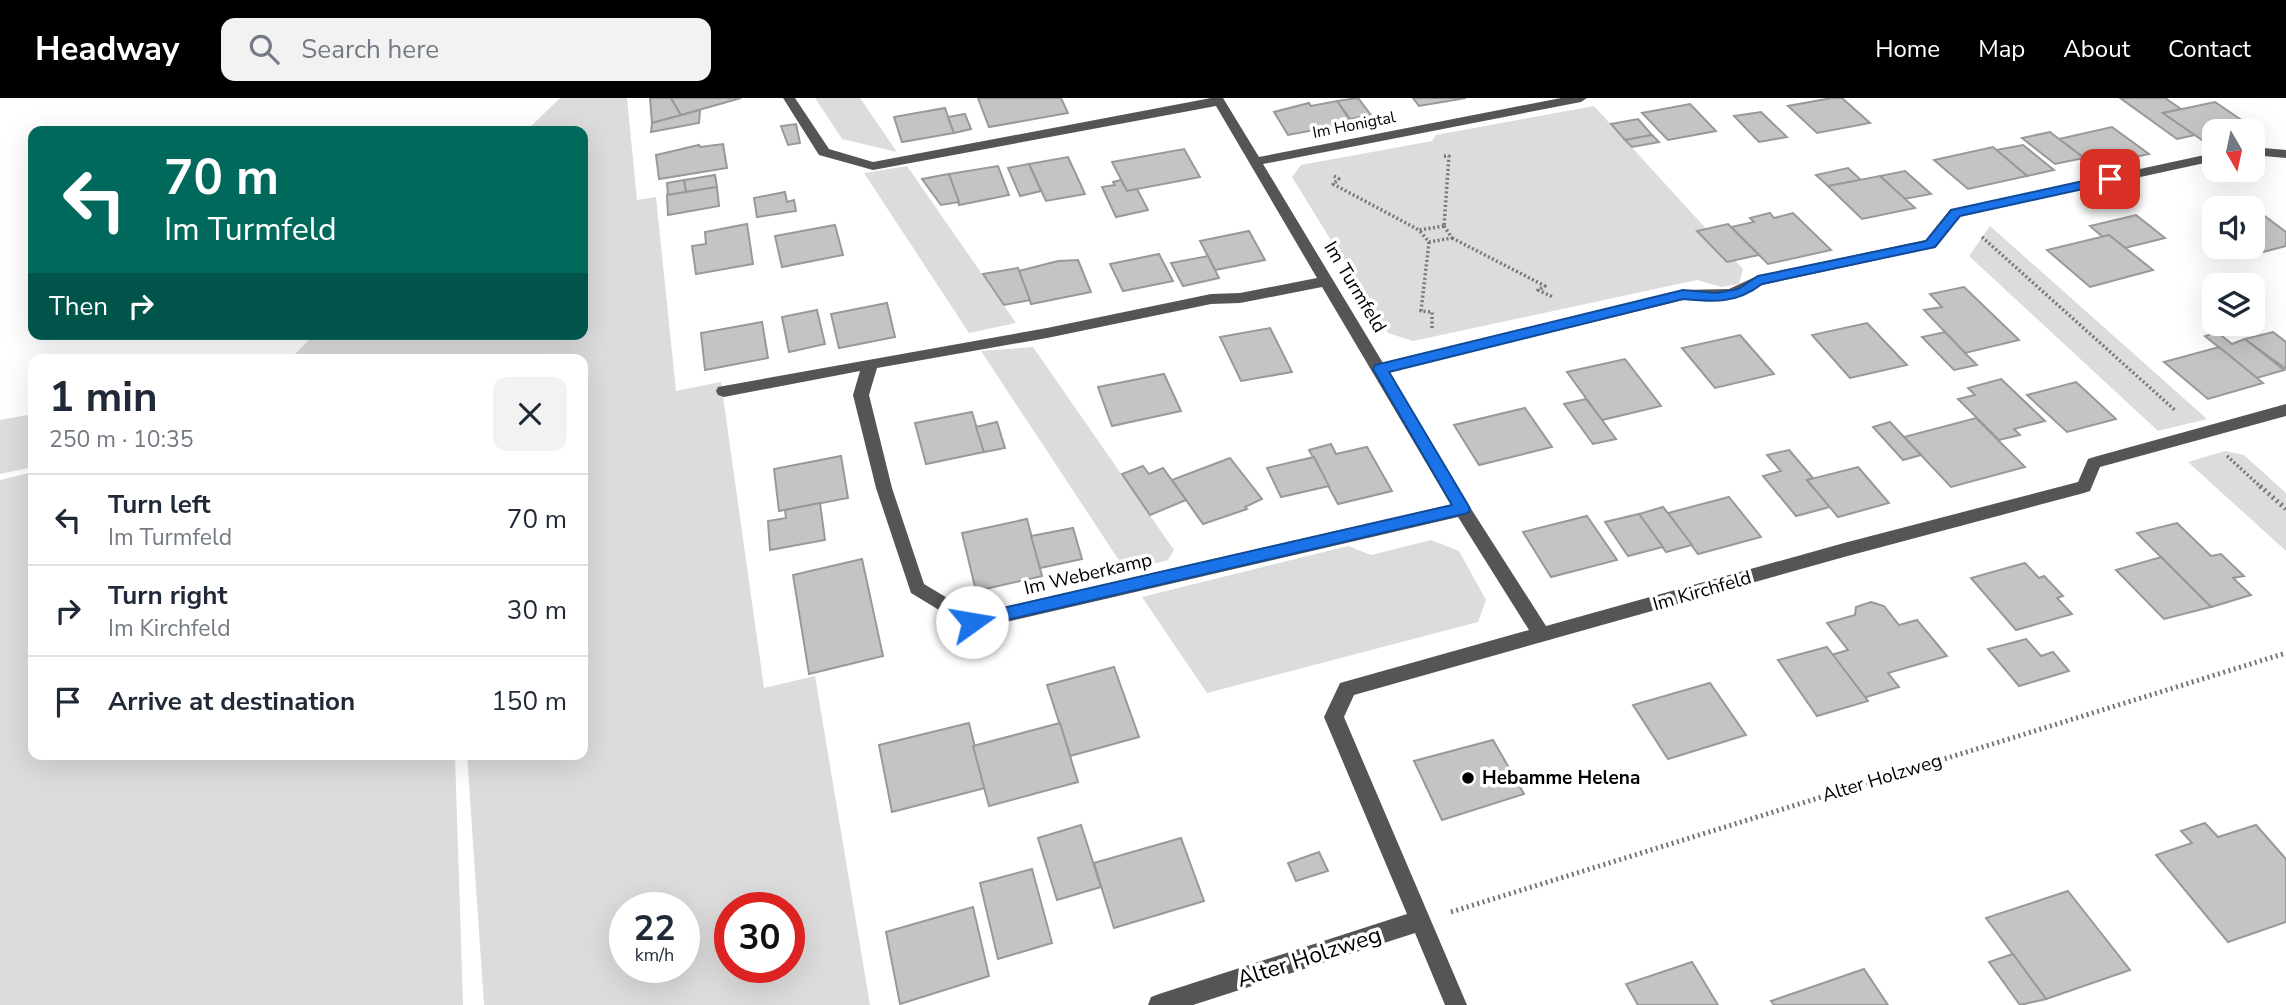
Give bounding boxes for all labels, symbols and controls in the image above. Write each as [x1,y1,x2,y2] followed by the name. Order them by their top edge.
[221,18,711,81] search box
[35,27,179,72] text: Headway
[245,30,283,68] icon: search
[301,32,439,67] text: Search here
[1875,33,1940,65] text: Home
[1978,33,2025,65] text: Map
[2063,33,2130,65] text: About
[2168,33,2251,65] text: Contact
[1311,106,1398,144] street label: Im Honigtal
[2202,119,2264,182] north arrow
[2202,119,2265,336] map controls
[164,144,279,211] text: 70 m
[2080,149,2140,209] pin
[49,154,140,245] icon: left
[2091,160,2129,198] icon: arrive
[2202,196,2265,259] button: sound
[164,208,337,251] text: Im Turmfeld
[1317,236,1393,338] street label: Im Turmfeld
[2202,273,2265,336] button: layers
[122,287,160,325] icon: right
[49,289,108,324] text: Then
[49,369,158,426] text: 1 min
[493,377,567,451] button: close
[49,424,194,455] text: 250 m · 10:35
[108,487,211,522] text: Turn left
[49,501,87,539] icon: left
[507,502,567,537] text: 70 m
[108,522,232,553] text: Im Turmfeld
[1021,547,1155,601] street label: Im Weberkamp
[1650,565,1754,617] street label: Im Kirchfeld
[108,578,227,613] text: Turn right
[935,585,1009,659] position arrow
[49,592,87,630] icon: right
[507,593,567,628] text: 30 m
[108,613,231,644] text: Im Kirchfeld
[49,683,87,721] icon: arrive
[108,684,355,719] text: Arrive at destination
[491,684,567,719] text: 150 m
[1819,747,1945,809] street label: Alter Holzweg
[1482,765,1640,791] place label: Hebamme Helena
[1460,770,1476,786] marker: Hebamme Helena
[714,892,805,983] speed limit sign: 30
[633,905,676,952] text: 22
[1233,919,1385,995] street label: Alter Holzweg
[635,943,674,967] text: km/h

